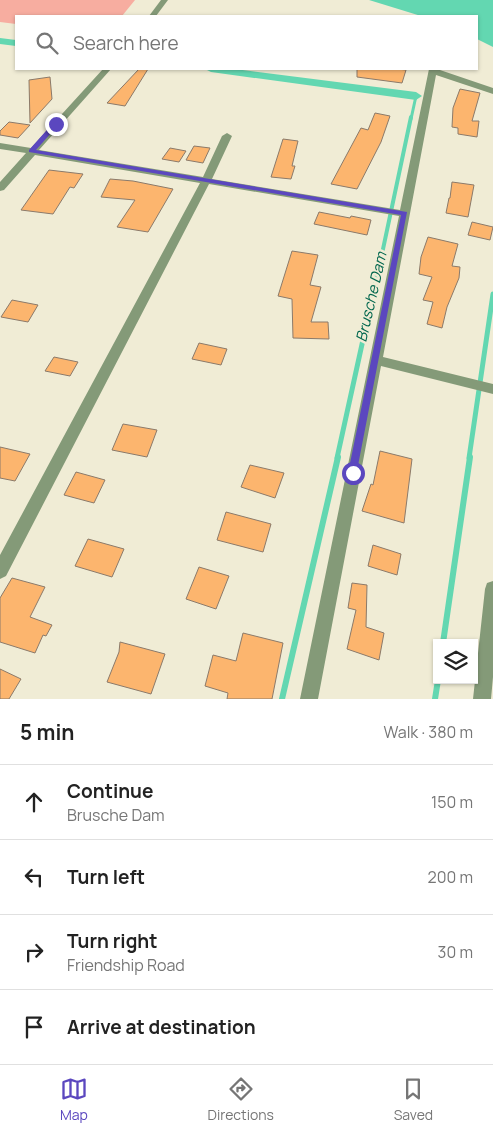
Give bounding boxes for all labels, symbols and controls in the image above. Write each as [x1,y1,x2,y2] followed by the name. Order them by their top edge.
[15,15,478,70] search box
[33,29,61,57] icon: search
[73,30,179,56] text: Search here
[45,113,68,136] route end
[350,249,392,344] water label: Brusche Dam
[342,462,365,485] route start
[433,639,478,684] map controls
[433,639,478,684] button: layers
[20,718,74,746] text: 5 min
[384,721,473,743] text: Walk · 380 m
[67,778,153,804] text: Continue
[20,788,48,816] icon: ahead
[431,791,473,813] text: 150 m
[67,804,165,826] text: Brusche Dam
[20,863,48,891] icon: left
[67,864,145,890] text: Turn left
[428,866,473,888] text: 200 m
[67,928,157,954] text: Turn right
[20,938,48,966] icon: right
[438,941,473,963] text: 30 m
[67,954,185,976] text: Friendship Road
[20,1013,48,1041] icon: arrive
[67,1014,256,1040] text: Arrive at destination
[60,1075,88,1124] tab: Map
[208,1075,274,1124] tab: Directions
[394,1075,433,1124] tab: Saved

